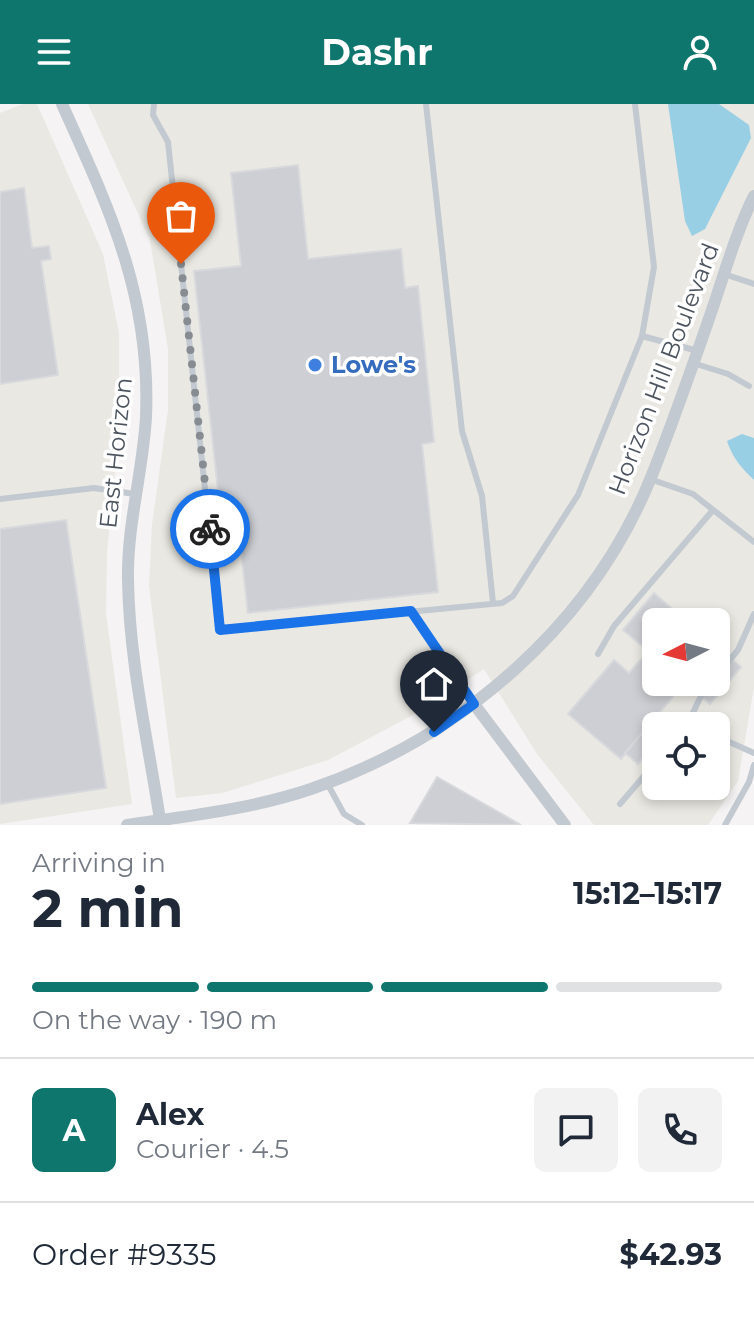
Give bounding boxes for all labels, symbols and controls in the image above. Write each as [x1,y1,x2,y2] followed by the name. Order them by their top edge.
[32,30,76,74] icon: menu
[321,30,433,74] text: Dashr
[678,30,722,74] icon: person
[147,182,215,264] pin
[159,194,203,238] icon: bag
[602,239,725,499] street label: Horizon Hill Boulevard
[331,350,416,379] place label: Lowe's
[306,356,324,374] marker: Lowe's
[93,376,138,530] street label: East Horizon
[170,489,250,569] courier
[188,507,232,551] icon: bike
[642,608,730,696] north arrow
[642,608,730,800] map controls
[400,650,468,732] pin
[412,662,456,706] icon: home
[642,712,730,800] button: locate
[32,847,166,879] text: Arriving in
[573,875,722,912] text: 15:12–15:17
[32,877,184,940] text: 2 min
[32,1004,277,1036] text: On the way · 190 m
[534,1088,618,1172] button: chat
[638,1088,722,1172] button: phone
[136,1096,204,1133] text: Alex
[63,1112,85,1149] text: A
[136,1133,289,1165] text: Courier · 4.5
[32,1236,216,1273] text: Order #9335
[619,1236,722,1273] text: $42.93

